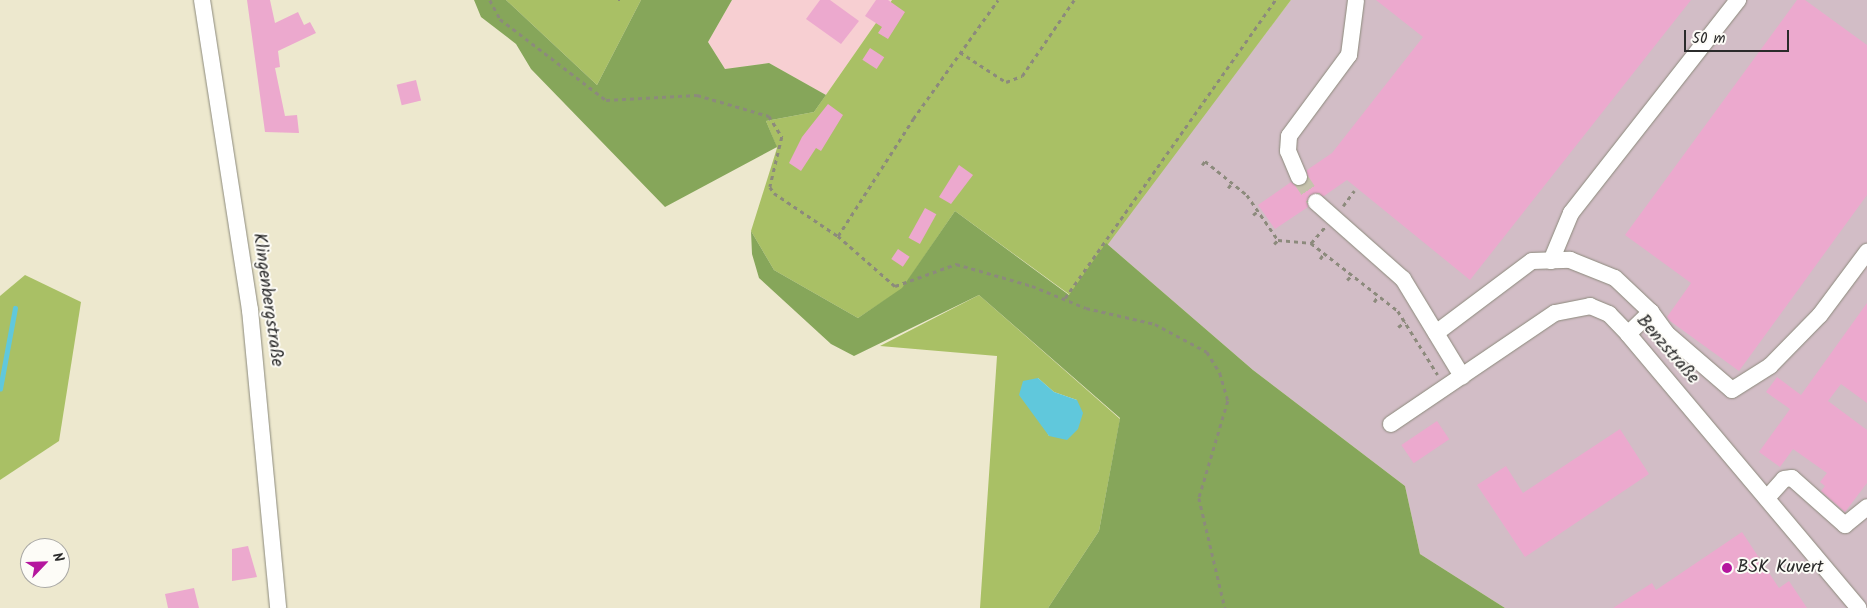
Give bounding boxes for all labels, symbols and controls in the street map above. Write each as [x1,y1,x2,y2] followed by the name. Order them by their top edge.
[1687,20,1792,52] scale bar
[1692,27,1726,51] text: 50 m
[247,232,287,368] street label: Klingenbergstraße
[1631,311,1703,389] street label: Benzstraße
[20,538,70,588] north arrow
[46,549,70,566] text: N
[1737,557,1824,579] place label: BSK Kuvert
[1721,562,1733,574] marker: BSK Kuvert

